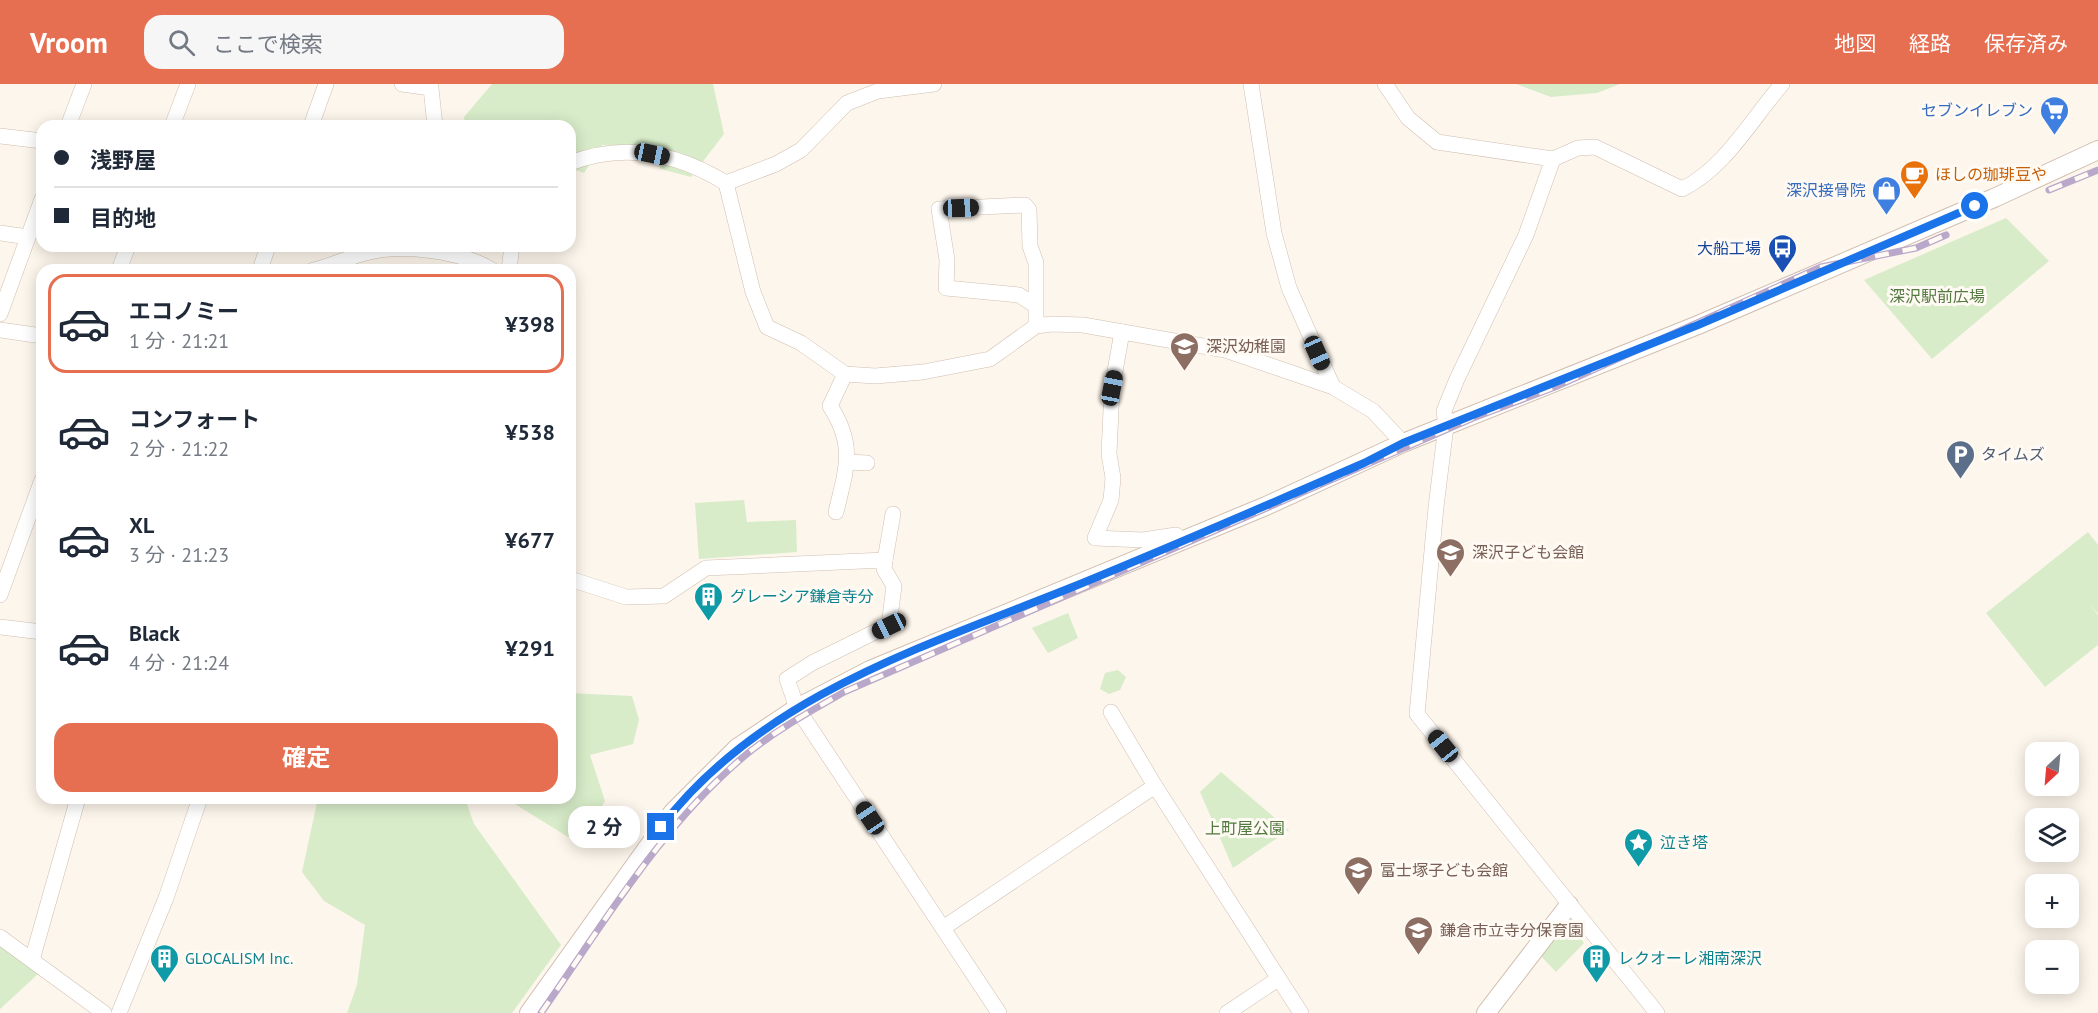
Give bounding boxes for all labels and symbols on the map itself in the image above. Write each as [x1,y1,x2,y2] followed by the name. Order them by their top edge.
[2038,94,2070,136] supermarket icon: セブンイレブン
[1921,100,2033,120] place label: セブンイレブン
[633,141,671,167] car
[1898,158,1930,200] cafe icon: ほしの珈琲豆や
[1935,164,2047,184] place label: ほしの珈琲豆や
[1871,174,1903,216] shop icon: 深沢接骨院
[1786,180,1866,200] place label: 深沢接骨院
[1961,192,1988,219] route start
[943,198,979,218] car
[1766,232,1798,274] bus stop icon: 大船工場
[1697,238,1761,258] place label: 大船工場
[1889,286,1985,306] park label: 深沢駅前広場
[1169,330,1201,372] school or university icon: 深沢幼稚園
[1301,333,1333,373] car
[1206,336,1286,356] place label: 深沢幼稚園
[1100,369,1124,407] car
[1944,438,1976,480] parking icon: タイムズ
[1981,444,2045,464] place label: タイムズ
[1435,536,1467,578] school or university icon: 深沢子ども会館
[1472,542,1584,562] place label: 深沢子ども会館
[693,580,725,622] building icon: グレーシア鎌倉寺分
[730,586,874,606] place label: グレーシア鎌倉寺分
[869,610,909,642] car
[1425,726,1461,766] car
[2025,742,2079,796] north arrow
[852,798,888,838] car
[568,806,640,848] callout: 2 分
[647,813,674,840] route end
[1205,818,1285,838] park label: 上町屋公園
[1623,826,1655,868] place icon: 泣き塔
[1660,832,1708,852] place label: 泣き塔
[1343,854,1375,896] school or university icon: 富士塚子ども会館
[1380,860,1508,880] place label: 富士塚子ども会館
[1403,914,1435,956] school or university icon: 鎌倉市立寺分保育園
[1440,920,1584,940] place label: 鎌倉市立寺分保育園
[148,942,180,984] building icon: GLOCALISM Inc.
[1581,942,1613,984] building icon: レクオーレ湘南深沢
[185,948,293,968] place label: GLOCALISM Inc.
[1618,948,1762,968] place label: レクオーレ湘南深沢

